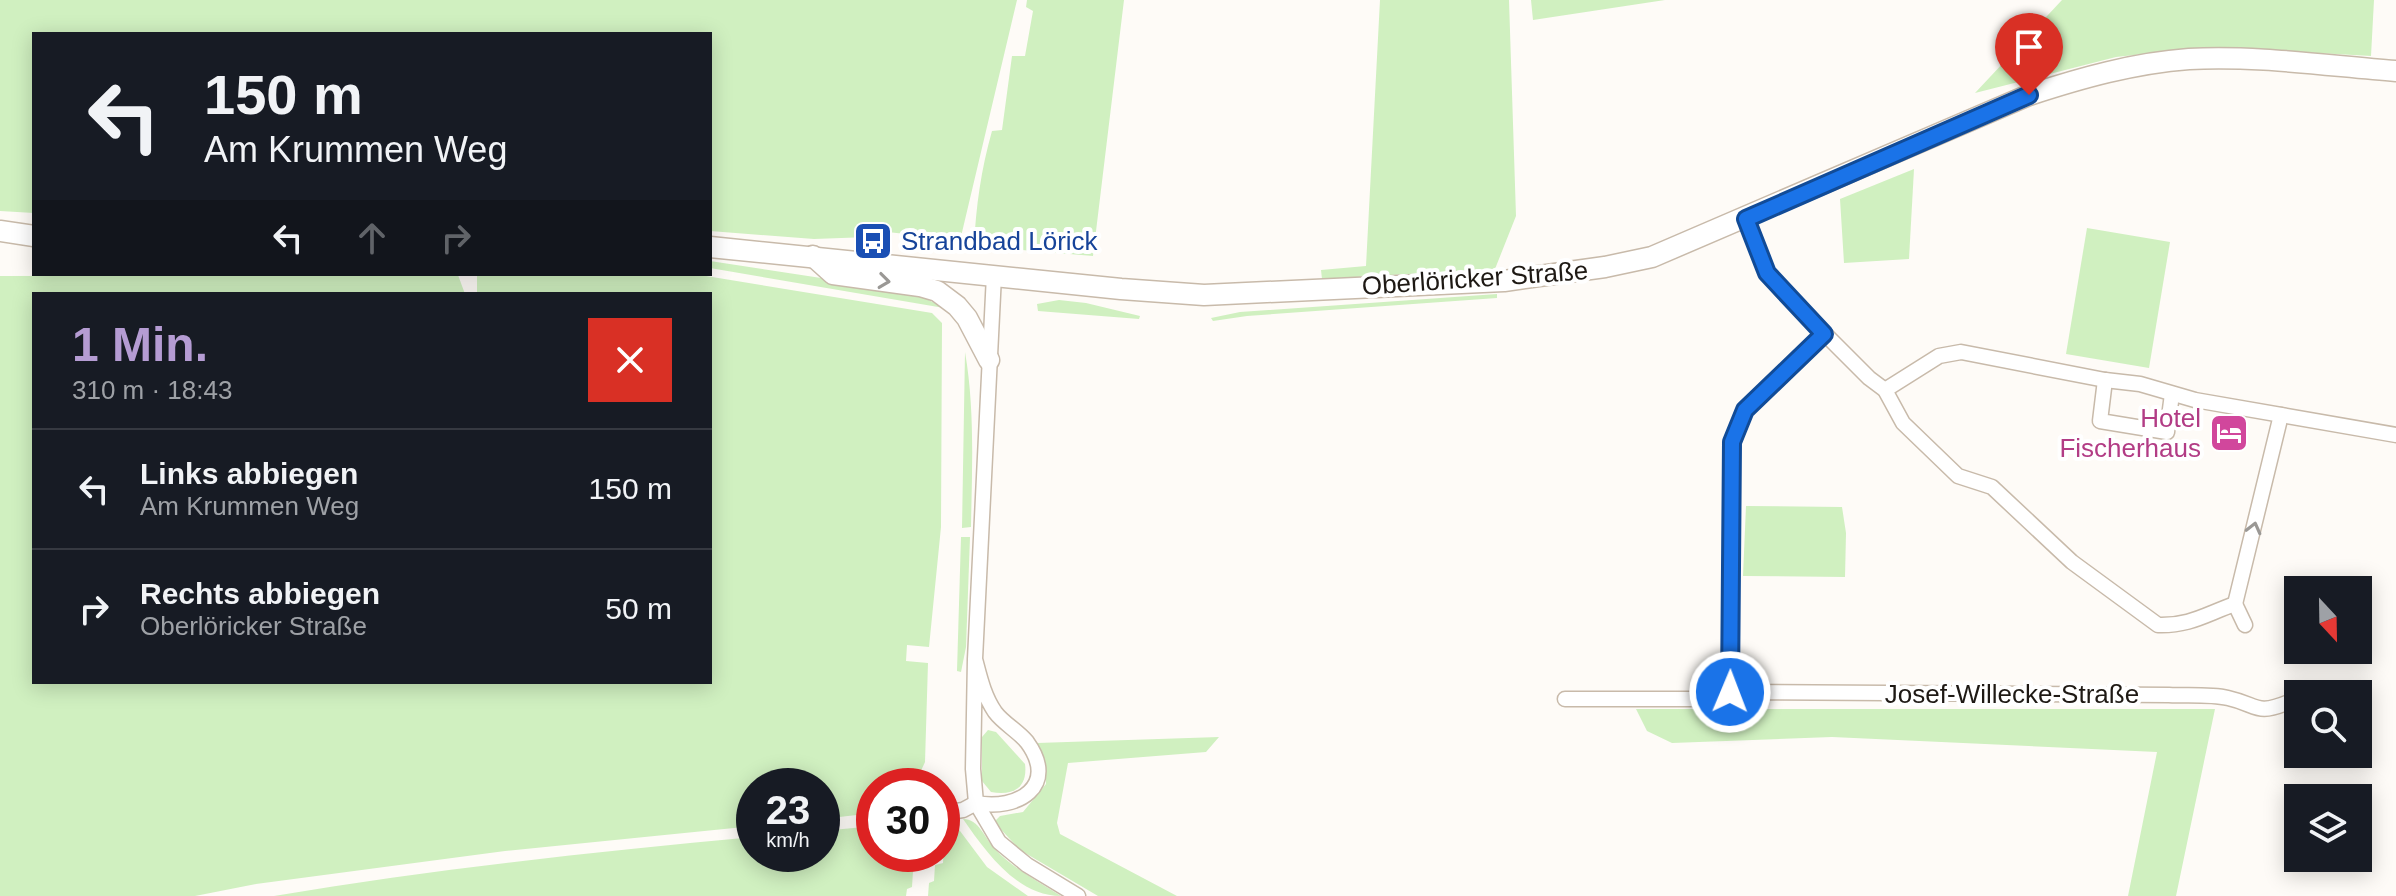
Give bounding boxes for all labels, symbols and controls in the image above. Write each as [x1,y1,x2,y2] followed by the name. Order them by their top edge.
[1995,13,2063,95] pin
[2007,25,2051,69] icon: arrive
[204,63,363,126] text: 150 m
[72,64,176,168] icon: left
[204,129,507,170] text: Am Krummen Weg
[266,216,310,260] icon: left
[350,216,394,260] icon: ahead
[434,216,478,260] icon: right
[852,220,894,262] bus stop icon: Strandbad Lörick
[901,226,1099,256] place label: Strandbad Lörick
[1361,255,1589,301] street label: Oberlöricker Straße
[877,272,891,289] one-way arrow
[72,318,208,371] text: 1 Min.
[588,318,672,402] button: close
[72,375,232,405] text: 310 m · 18:43
[2059,403,2201,463] place label: Hotel Fischerhaus
[2208,412,2250,454] hotel icon: Hotel Fischerhaus
[140,457,358,490] text: Links abbiegen
[72,467,116,511] icon: left
[589,472,672,505] text: 150 m
[140,491,359,521] text: Am Krummen Weg
[2244,522,2261,536] one-way arrow
[2284,576,2372,664] north arrow
[2284,576,2372,872] map controls
[140,577,380,610] text: Rechts abbiegen
[72,587,116,631] icon: right
[605,592,672,625] text: 50 m
[140,611,367,641] text: Oberlöricker Straße
[1688,650,1772,734] position arrow
[1885,679,2139,709] street label: Josef-Willecke-Straße
[2284,680,2372,768] button: search
[856,768,960,872] speed limit sign: 30
[2284,784,2372,872] button: layers
[766,788,810,832] text: 23
[766,829,810,851] text: km/h

